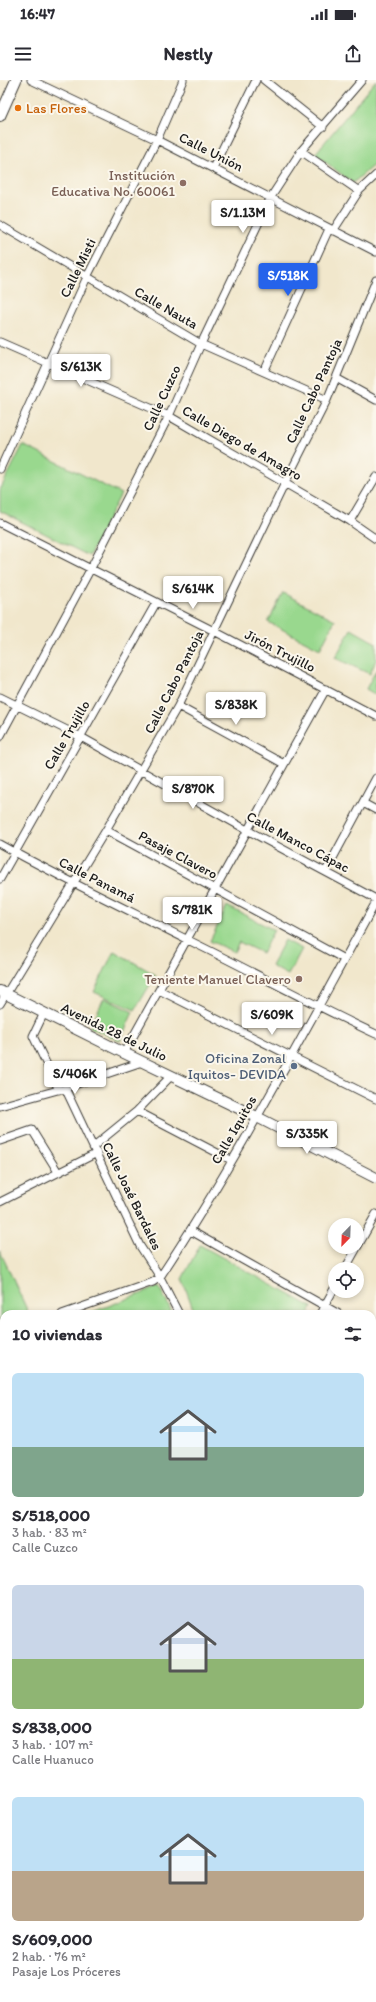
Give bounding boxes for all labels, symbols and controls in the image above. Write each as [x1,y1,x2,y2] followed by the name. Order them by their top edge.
[20,5,55,23] text: 16:47
[12,43,34,65] icon: menu
[163,43,213,65] text: Nestly
[342,43,364,65] icon: share
[26,100,87,117] place label: Las Flores
[13,103,23,113] marker: Las Flores
[176,129,246,175] street label: Calle Unión
[51,167,176,200] place label: Institución Educativa No. 60061
[178,178,188,188] marker: Institución Educativa No. 60061
[206,200,280,234] pin: S/1.13M
[220,205,266,220] text: S/1.13M
[56,235,100,301] street label: Calle Misti
[255,263,321,297] pin: S/518K
[267,268,309,283] text: S/518K
[131,283,201,333] street label: Calle Nauta
[282,335,346,446] street label: Calle Cabo Pantoja
[48,354,114,388] pin: S/613K
[60,359,102,374] text: S/613K
[139,362,185,434] street label: Calle Cuzco
[179,402,305,484] street label: Calle Diego de Amagro
[160,576,226,610] pin: S/614K
[172,581,214,596] text: S/614K
[242,626,318,676] street label: Jirón Trujillo
[141,627,208,737] street label: Calle Cabo Pantoja
[203,692,269,726] pin: S/838K
[40,697,94,773] street label: Calle Trujillo
[215,697,257,712] text: S/838K
[160,776,226,810] pin: S/870K
[172,781,214,796] text: S/870K
[244,808,353,876] street label: Calle Manco Cápac
[136,827,220,883] street label: Pasaje Clavero
[56,853,139,907] street label: Calle Panamá
[159,897,225,931] pin: S/781K
[172,902,212,917] text: S/781K
[144,971,291,988] place label: Teniente Manuel Clavero
[294,974,304,984] marker: Teniente Manuel Clavero
[58,999,170,1065] street label: Avenida 28 de Julio
[239,1002,305,1036] pin: S/609K
[251,1007,293,1022] text: S/609K
[188,1050,286,1083] place label: Oficina Zonal Iquitos- DEVIDA
[42,1061,108,1095] pin: S/406K
[289,1061,299,1071] marker: Oficina Zonal Iquitos- DEVIDA
[53,1066,97,1081] text: S/406K
[208,1093,260,1167] street label: Calle Iquitos
[274,1121,340,1155] pin: S/335K
[286,1126,328,1141] text: S/335K
[99,1139,165,1253] street label: Calle Joaé Bardales
[328,1218,364,1254] north arrow
[328,1218,364,1298] map controls
[328,1262,364,1298] button: locate
[342,1323,364,1345] icon: filters
[12,1324,102,1344] text: 10 viviendas
[152,1399,224,1471] icon: home
[12,1505,90,1525] text: S/518,000
[12,1525,87,1540] text: 3 hab. · 83 m²
[12,1540,78,1555] text: Calle Cuzco
[152,1611,224,1683] icon: home
[12,1717,92,1737] text: S/838,000
[12,1737,93,1752] text: 3 hab. · 107 m²
[12,1752,94,1767] text: Calle Huanuco
[152,1823,224,1895] icon: home
[12,1929,93,1949] text: S/609,000
[12,1949,86,1964] text: 2 hab. · 76 m²
[12,1964,121,1979] text: Pasaje Los Próceres

